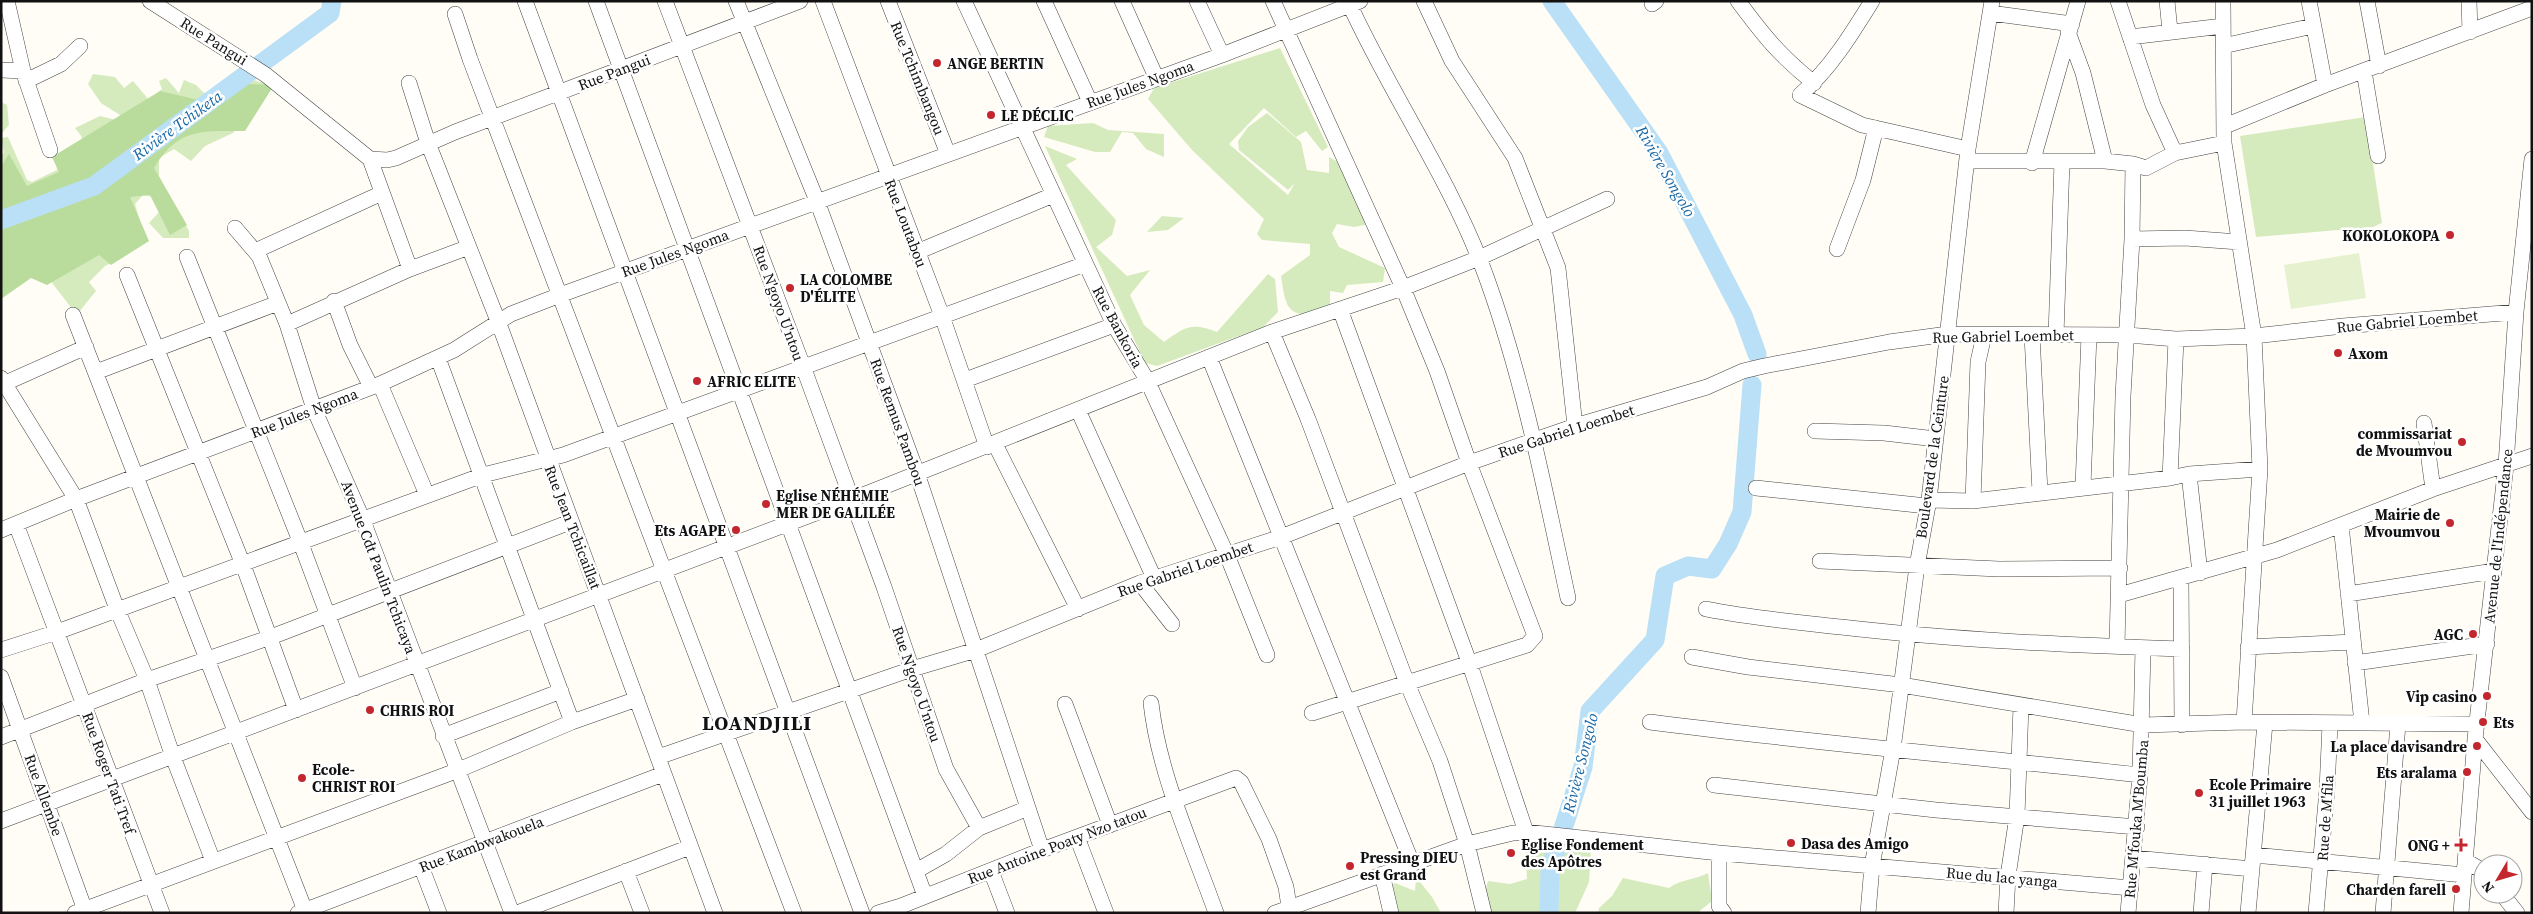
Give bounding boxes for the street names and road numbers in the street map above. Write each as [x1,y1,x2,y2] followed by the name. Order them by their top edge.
[176,12,252,70] street label: Rue Pangui
[886,18,950,138] street label: Rue Tchimbangou
[575,49,653,95] street label: Rue Pangui
[1083,55,1197,113] street label: Rue Jules Ngoma
[880,176,933,270] street label: Rue Loutabou
[618,224,732,282] street label: Rue Jules Ngoma
[748,242,810,364] street label: Rue N'goyo U'ntou
[1088,282,1149,372] street label: Rue Bankoria
[2336,304,2479,338] street label: Rue Gabriel Loembet
[1932,324,2074,348] street label: Rue Gabriel Loembet
[865,355,931,489] street label: Rue Remus Pambou
[1910,374,1954,540] street label: Boulevard de la Ceinture
[247,383,361,443] street label: Rue Jules Ngoma
[1495,399,1637,463] street label: Rue Gabriel Loembet
[2478,447,2518,624] street label: Avenue de l'Indépendance
[540,462,606,592] street label: Rue Jean Tchicaillat
[336,477,422,657] street label: Avenue Cdt Paulin Tchicaya
[1115,536,1256,602] street label: Rue Gabriel Loembet
[887,623,947,745] street label: Rue N'goyo U'ntou
[77,709,141,838] street label: Rue Roger Tati Tref
[2119,738,2153,899] street label: Rue M'fouka M'Boumba
[19,751,69,839] street label: Rue Allembe
[2312,774,2339,862] street label: Rue de M'fila
[965,801,1150,889] street label: Rue Antoine Poaty Nzo tatou
[416,810,547,877] street label: Rue Kambwakouela
[1945,862,2059,892] street label: Rue du lac yanga

